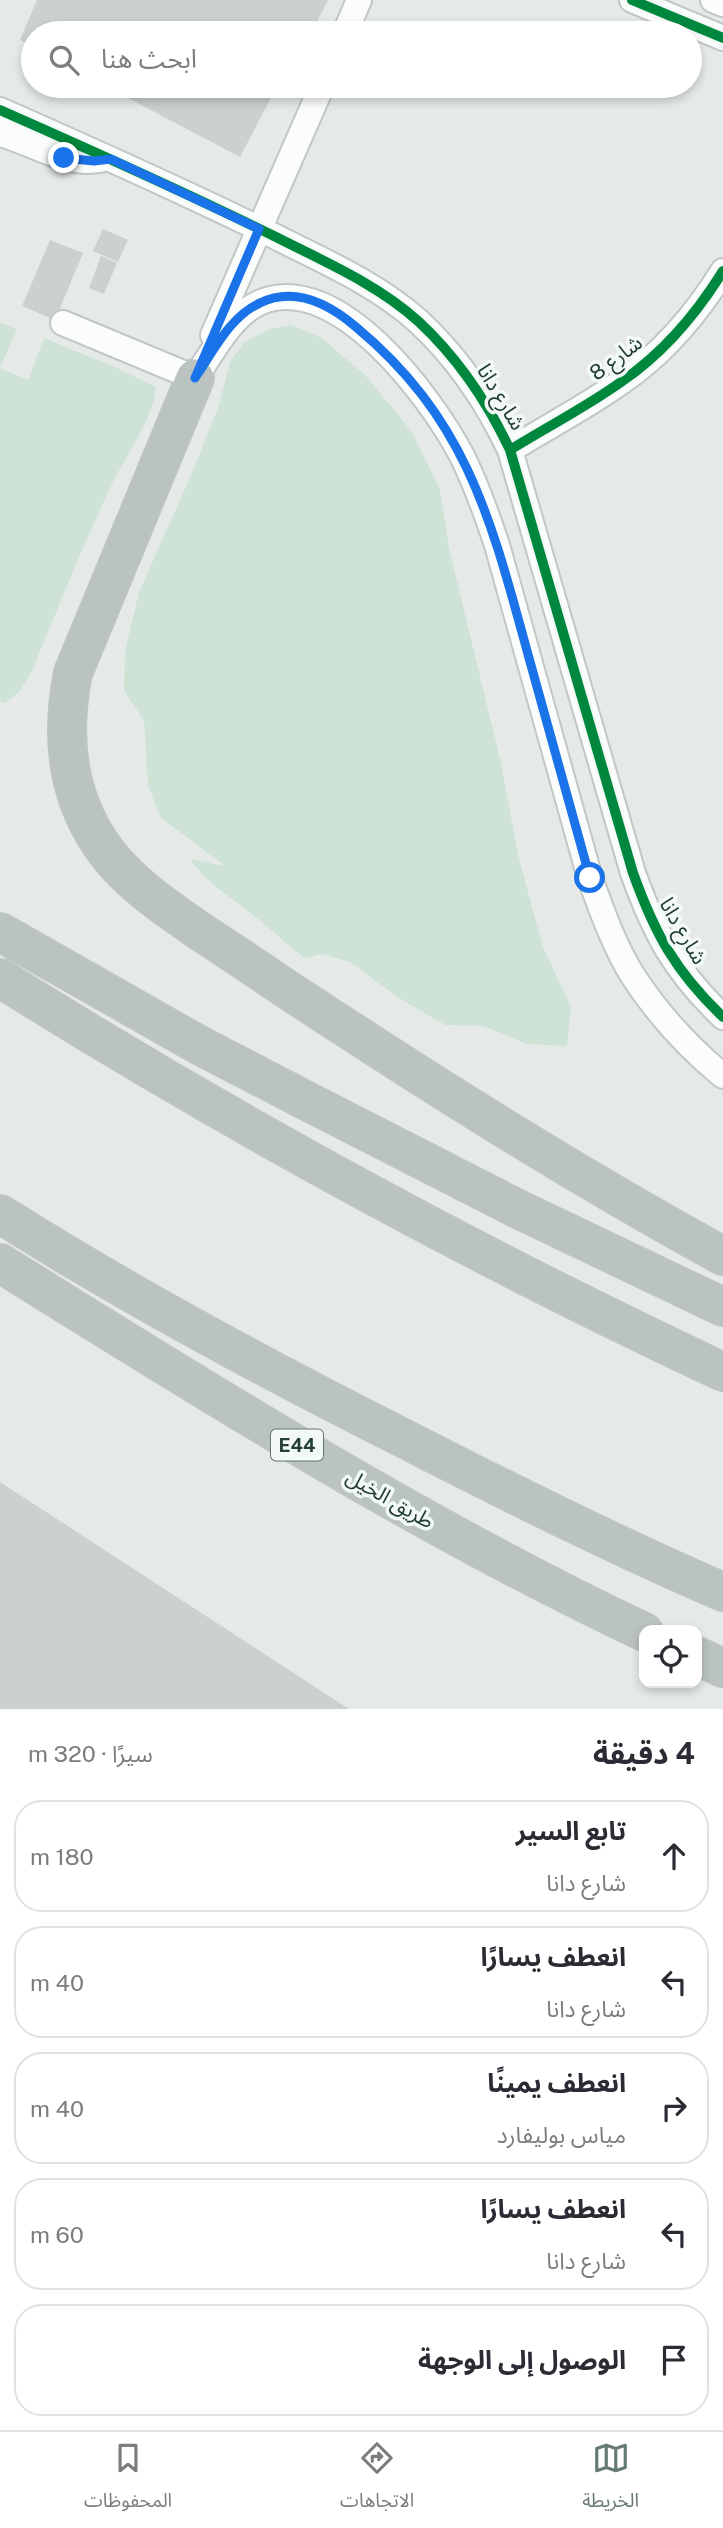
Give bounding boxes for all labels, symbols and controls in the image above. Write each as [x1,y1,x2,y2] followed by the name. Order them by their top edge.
[21,21,702,98] search box
[45,41,83,79] icon: search
[101,43,197,74] text: ابحث هنا
[48,142,79,173] route end
[584,330,649,388] street label: شارع 8
[469,359,531,436] street label: شارع دانا
[574,862,605,893] route start
[652,893,712,970] street label: شارع دانا
[271,1429,323,1460] road number: E44
[341,1463,439,1535] street label: طريق الخيل
[639,1625,702,1688] map controls
[639,1625,702,1688] button: locate
[593,1735,695,1771] text: 4 دقيقة
[28,1740,153,1767] text: سيرًا · 320 m
[516,1815,626,1846] text: تابع السير
[655,1837,693,1875] icon: ahead
[30,1843,94,1870] text: 180 m
[546,1869,626,1896] text: شارع دانا
[480,1941,626,1972] text: انعطف يسارًا
[655,1963,693,2001] icon: left
[30,1969,84,1996] text: 40 m
[546,1995,626,2022] text: شارع دانا
[487,2067,626,2098] text: انعطف يمينًا
[655,2089,693,2127] icon: right
[30,2095,84,2122] text: 40 m
[497,2121,626,2148] text: مياس بوليفارد
[480,2193,626,2224] text: انعطف يسارًا
[655,2215,693,2253] icon: left
[30,2221,84,2248] text: 60 m
[546,2247,626,2274] text: شارع دانا
[655,2341,693,2379] icon: arrive
[418,2344,626,2375] text: الوصول إلى الوجهة
[84,2439,172,2521] tab: المحفوظات
[340,2439,414,2521] tab: الاتجاهات
[582,2439,639,2521] tab: الخريطة

